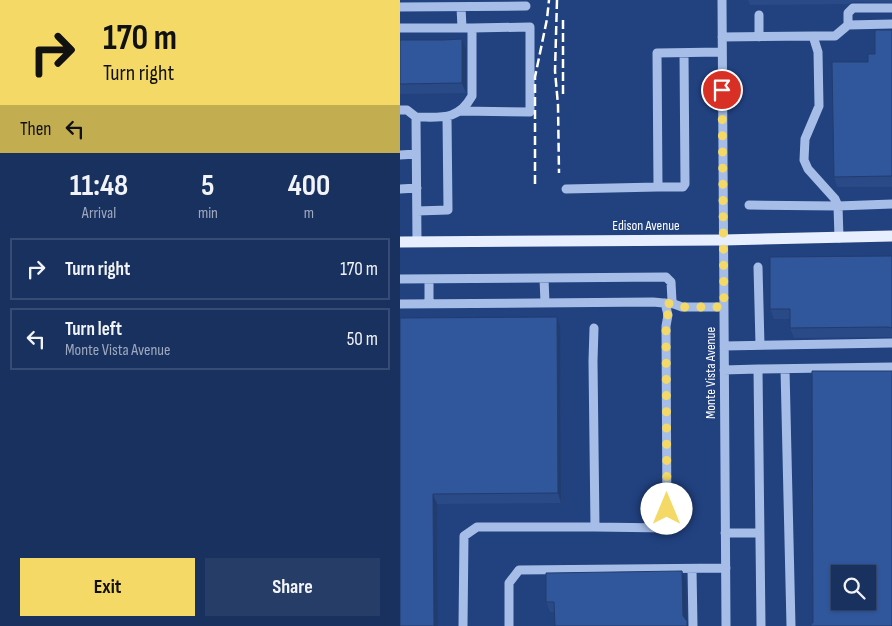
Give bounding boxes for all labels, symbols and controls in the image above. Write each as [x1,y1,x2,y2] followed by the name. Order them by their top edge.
[103,17,177,60] text: 170 m
[20,20,85,85] icon: right
[103,60,174,87] text: Turn right
[701,69,743,111] pin
[708,76,736,104] icon: arrive
[61,115,89,143] icon: left
[20,118,51,141] text: Then
[70,168,128,204] text: 11:48
[201,168,215,204] text: 5
[288,168,330,204] text: 400
[82,204,116,223] text: Arrival
[198,204,218,223] text: min
[304,204,314,223] text: m
[612,217,680,234] street label: Edison Avenue
[22,255,50,283] icon: right
[65,258,130,281] text: Turn right
[340,258,378,281] text: 170 m
[65,318,122,341] text: Turn left
[22,325,50,353] icon: left
[702,327,719,419] street label: Monte Vista Avenue
[347,328,378,351] text: 50 m
[65,341,170,360] text: Monte Vista Avenue
[640,482,692,534] position arrow
[20,558,195,616] button: Exit
[205,558,380,616] button: Share
[831,565,876,610] map controls
[831,565,876,610] button: search

